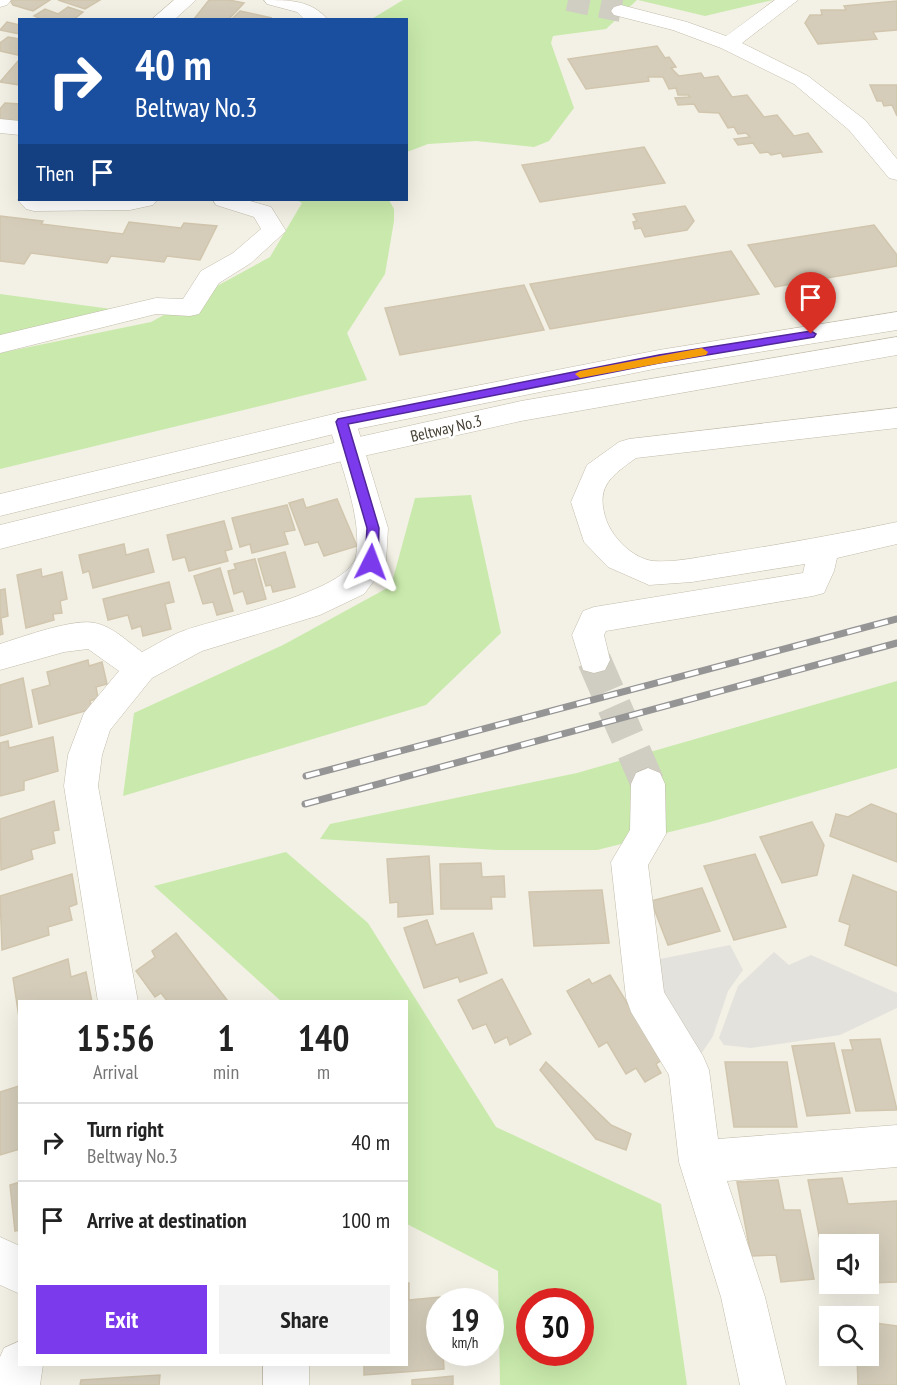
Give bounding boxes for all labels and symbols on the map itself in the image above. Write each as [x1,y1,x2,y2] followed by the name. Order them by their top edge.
[785,272,836,334] pin
[408,410,484,446] street label: Beltway No.3
[339,530,403,594] position arrow
[516,1288,594,1366] speed limit sign: 30

